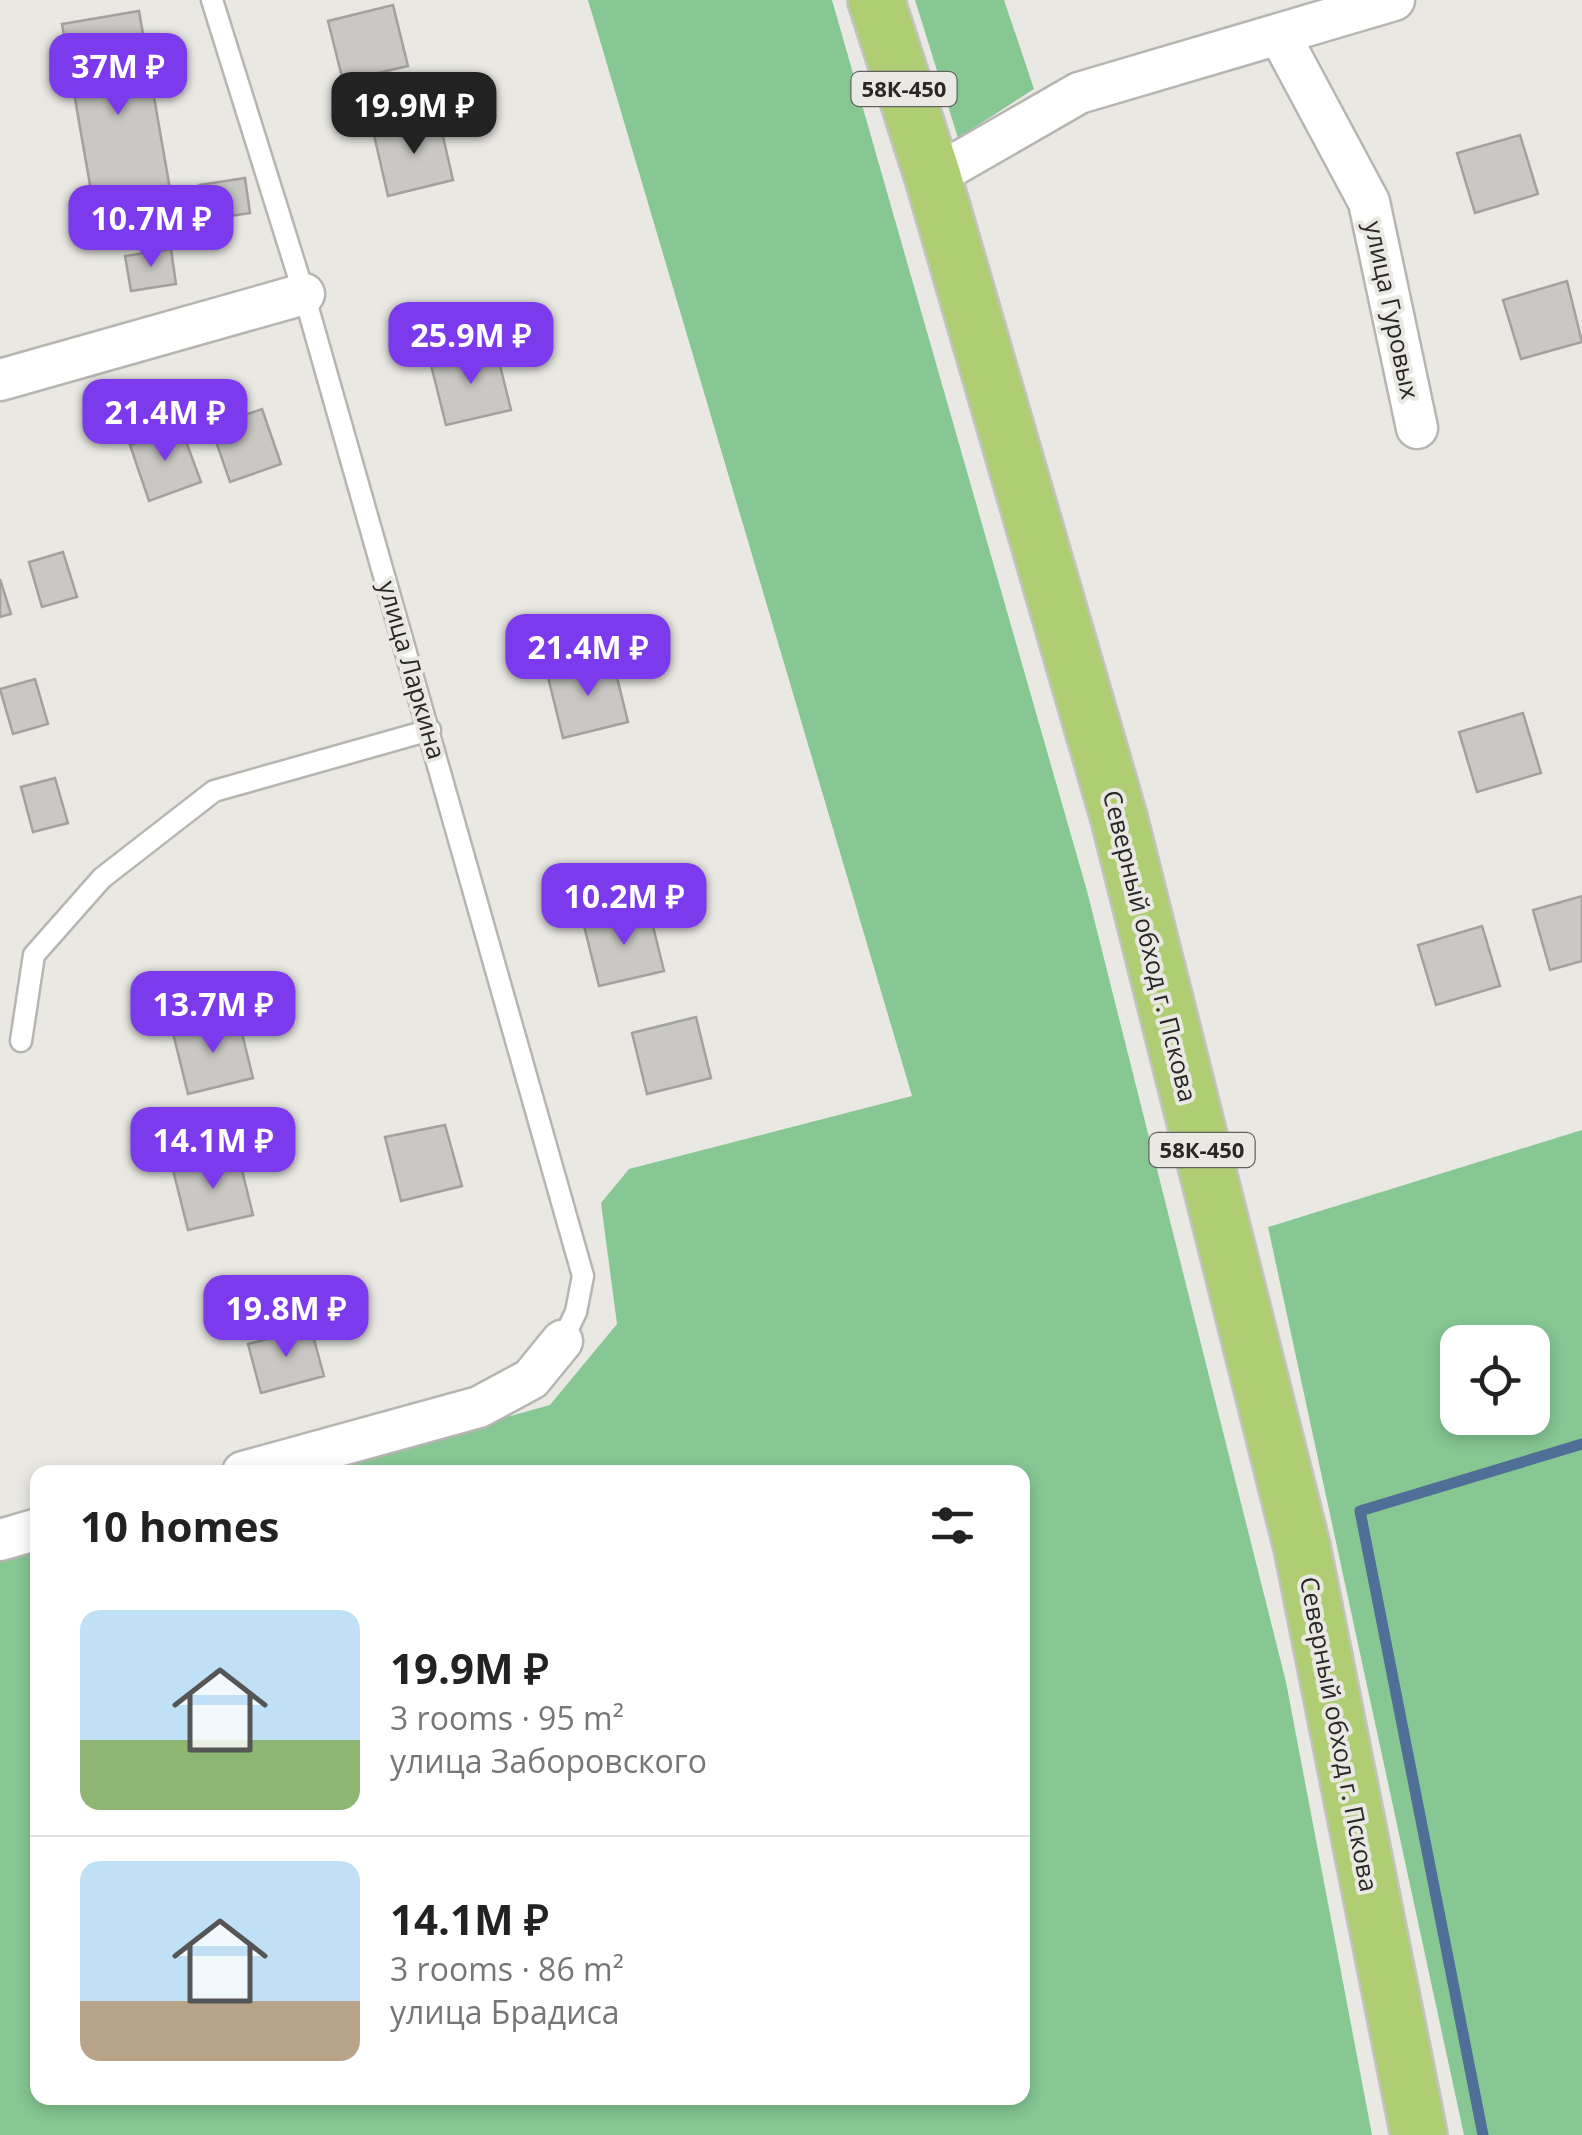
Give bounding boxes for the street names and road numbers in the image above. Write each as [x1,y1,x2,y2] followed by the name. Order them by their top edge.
[852,72,956,106] road number: 58К-450
[1358,218,1428,402] street label: улица Гуровых
[371,577,455,763] street label: улица Ларкина
[1096,786,1206,1105] street label: Северный обход г. Пскова
[1150,1133,1254,1167] road number: 58К-450
[1293,1574,1387,1894] street label: Северный обход г. Пскова

